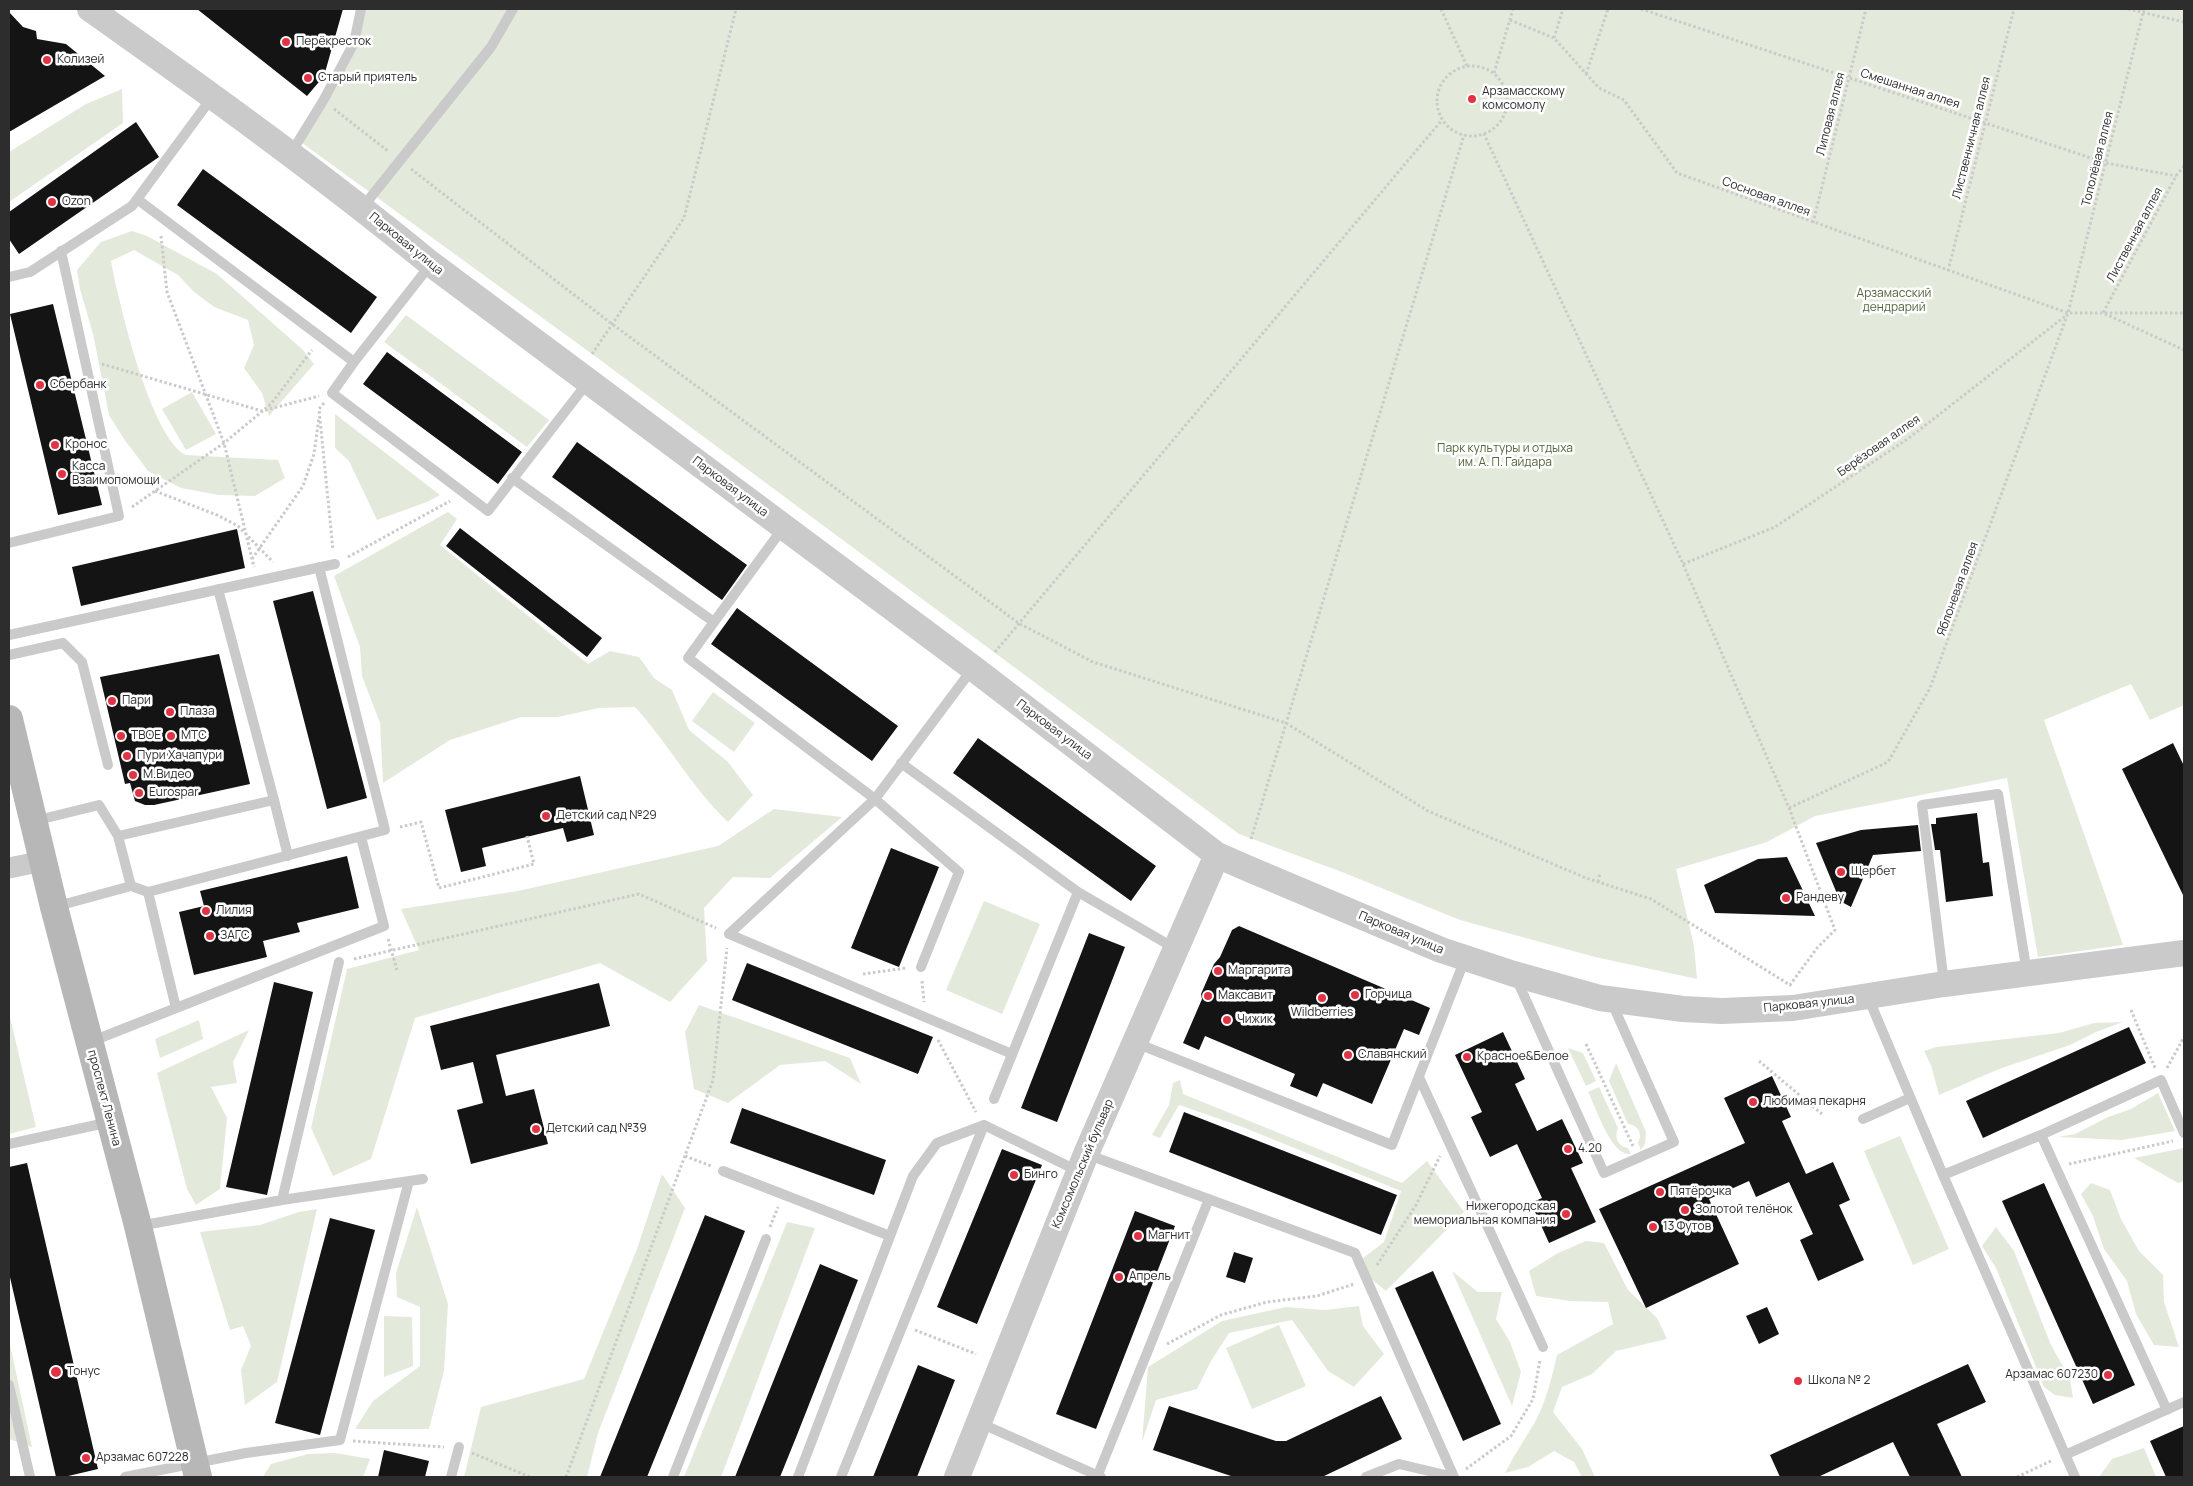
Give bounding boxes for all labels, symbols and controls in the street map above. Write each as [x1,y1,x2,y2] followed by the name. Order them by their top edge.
[296,35,371,49] place label: Перёкресток
[280,36,292,48] marker: Перёкресток
[57,53,104,67] place label: Колизей
[41,54,53,66] marker: Колизей
[1859,66,1961,112] street label: Смешанная аллея
[318,71,417,85] place label: Старый приятель
[1814,71,1848,157] street label: Липовая аллея
[302,72,314,84] marker: Старый приятель
[1950,75,1994,201] street label: Лиственничная аллея
[1482,85,1565,113] place label: Арзамасскому комсомолу
[1466,93,1478,105] marker: Арзамасскому комсомолу
[2079,110,2117,208] street label: Тополёвая аллея
[1720,174,1812,220] street label: Сосновая аллея
[2104,185,2166,285] street label: Лиственная аллея
[62,195,91,209] place label: Ozon
[46,196,58,208] marker: Ozon
[366,210,446,278] street label: Парковая улица
[1857,287,1931,315] park label: Арзамасский дендрарий
[50,378,106,392] place label: Сбербанк
[34,379,46,391] marker: Сбербанк
[1835,412,1923,480] street label: Берёзовая аллея
[65,438,107,452] place label: Кронос
[49,439,61,451] marker: Кронос
[1437,442,1573,470] park label: Парк культуры и отдыха им. А. П. Гайдара
[689,454,771,520] street label: Парковая улица
[72,460,160,488] place label: Касса Взаимопомощи
[56,468,68,480] marker: Касса Взаимопомощи
[1934,540,1982,638] street label: Яблоневая аллея
[122,694,151,708] place label: Пари
[106,695,118,707] marker: Пари
[1013,697,1095,763] street label: Парковая улица
[180,705,215,719] place label: Плаза
[164,706,176,718] marker: Плаза
[131,729,161,743] place label: ТВОЕ
[181,729,207,743] place label: МТС
[115,730,127,742] marker: ТВОЕ
[165,730,177,742] marker: МТС
[137,749,222,763] place label: Пури Хачапури
[121,750,133,762] marker: Пури Хачапури
[143,768,192,782] place label: М.Видео
[127,769,139,781] marker: М.Видео
[149,786,199,800] place label: Eurospar
[133,787,145,799] marker: Eurospar
[556,809,657,823] place label: Детский сад №29
[540,810,552,822] marker: Детский сад №29
[1851,865,1896,879] place label: Щербет
[1835,866,1847,878] marker: Щербет
[1796,891,1844,905] place label: Рандеву
[1780,892,1792,904] marker: Рандеву
[216,904,252,918] place label: Лилия
[200,905,212,917] marker: Лилия
[1356,909,1446,957] street label: Парковая улица
[220,929,250,943] place label: ЗАГС
[204,930,216,942] marker: ЗАГС
[1228,964,1290,978] place label: Маргарита
[1212,965,1224,977] marker: Маргарита
[1365,988,1412,1002] place label: Горчица
[1218,989,1273,1003] place label: Максавит
[1349,989,1361,1001] marker: Горчица
[1202,990,1214,1002] marker: Максавит
[1316,992,1328,1004] marker: Wildberries
[1763,992,1855,1016] street label: Парковая улица
[1291,1006,1353,1020] place label: Wildberries
[1237,1013,1273,1027] place label: Чижик
[1221,1014,1233,1026] marker: Чижик
[84,1048,124,1148] street label: проспект Ленина
[1358,1048,1427,1062] place label: Славянский
[1342,1049,1354,1061] marker: Славянский
[1477,1050,1569,1064] place label: Красное&Белое
[1461,1051,1473,1063] marker: Красное&Белое
[1763,1095,1866,1109] place label: Любимая пекарня
[1747,1096,1759,1108] marker: Любимая пекарня
[1049,1097,1117,1231] street label: Комсомольский бульвар
[546,1122,647,1136] place label: Детский сад №39
[530,1123,542,1135] marker: Детский сад №39
[1578,1142,1602,1156] place label: 4.20
[1562,1143,1574,1155] marker: 4.20
[1024,1168,1058,1182] place label: Бинго
[1008,1169,1020,1181] marker: Бинго
[1670,1185,1731,1199] place label: Пятёрочка
[1654,1186,1666,1198] marker: Пятёрочка
[1414,1200,1556,1228] place label: Нижегородская мемориальная компания
[1695,1203,1793,1217] place label: Золотой телёнок
[1679,1204,1691,1216] marker: Золотой телёнок
[1560,1208,1572,1220] marker: Нижегородская мемориальная компания
[1663,1220,1711,1234] place label: 13 Футов
[1647,1221,1659,1233] marker: 13 Футов
[1148,1229,1190,1243] place label: Магнит
[1132,1230,1144,1242] marker: Магнит
[1129,1270,1171,1284] place label: Апрель
[1113,1271,1125,1283] marker: Апрель
[49,1365,63,1379] marker: Тонус
[67,1365,100,1379] place label: Тонус
[2005,1368,2098,1382] place label: Арзамас 607230
[2102,1369,2114,1381] marker: Арзамас 607230
[1808,1374,1870,1388] place label: Школа № 2
[1792,1375,1804,1387] marker: Школа № 2
[96,1451,189,1465] place label: Арзамас 607228
[80,1452,92,1464] marker: Арзамас 607228

